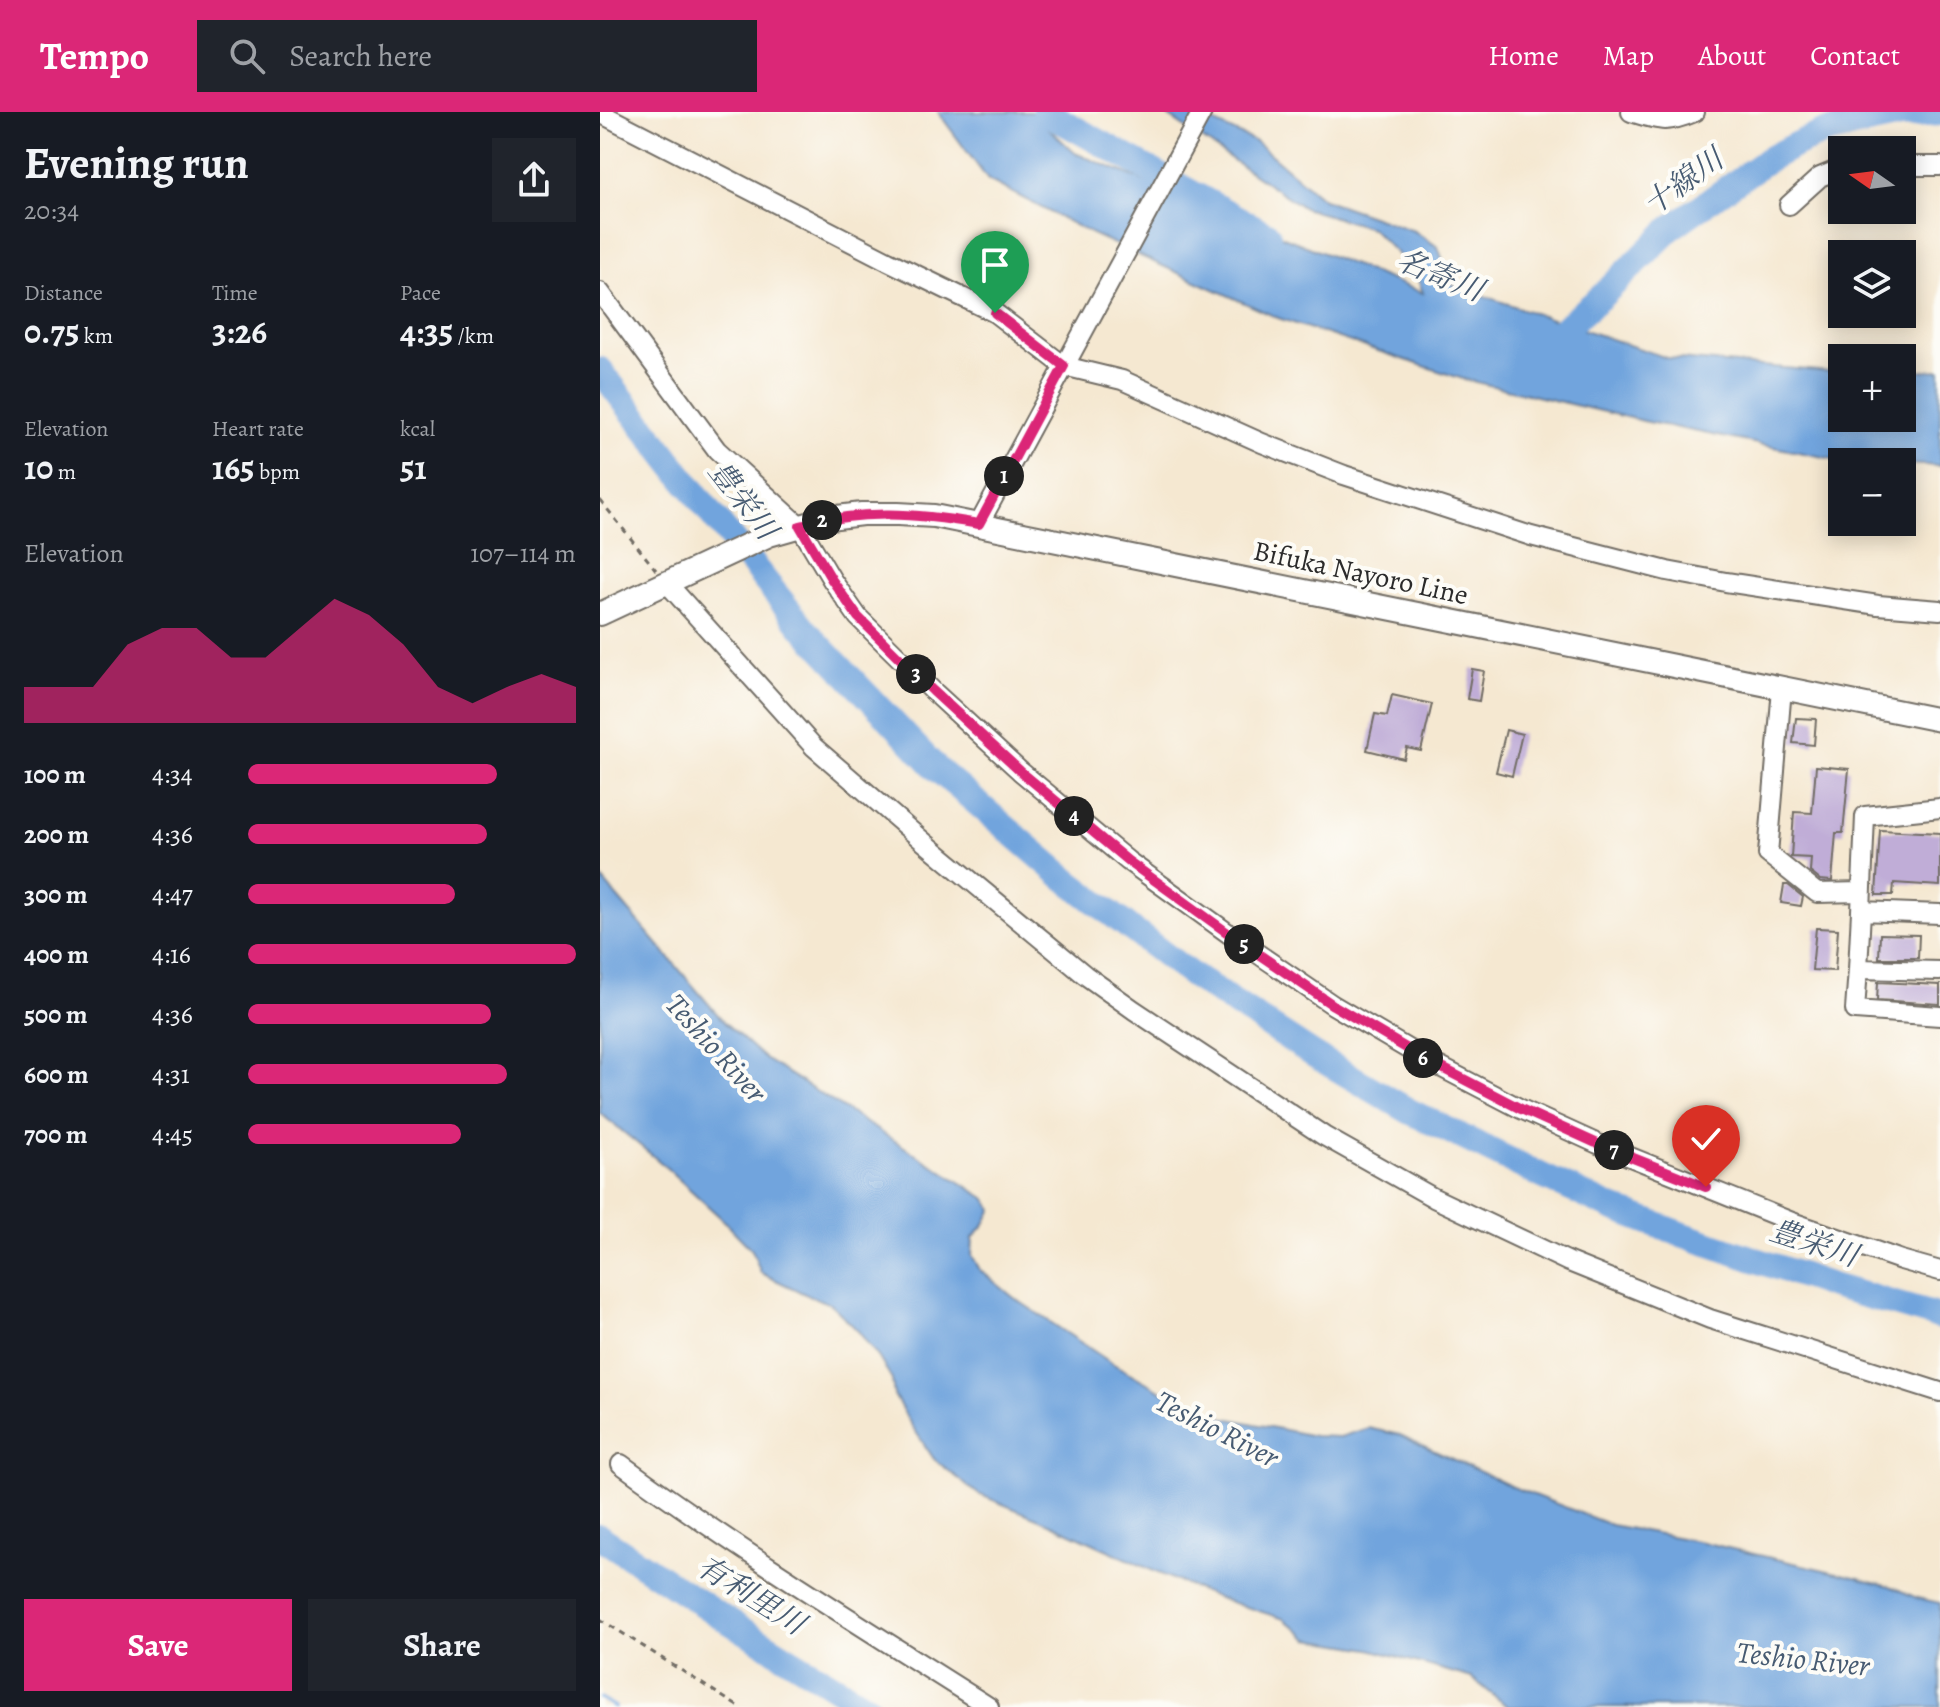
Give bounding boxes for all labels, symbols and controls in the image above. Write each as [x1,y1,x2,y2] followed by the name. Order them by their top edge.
[197,20,757,92] search box
[40,30,149,82] text: Tempo
[225,34,269,78] icon: search
[289,36,432,76] text: Search here
[1488,37,1559,75] text: Home
[1603,37,1654,75] text: Map
[1698,37,1766,75] text: About
[1810,37,1900,75] text: Contact
[24,133,249,193] text: Evening run
[1828,136,1916,224] north arrow
[1828,136,1916,536] map controls
[492,138,576,222] button: share
[1635,138,1734,225] water label: 十線川
[24,193,79,228] text: 20:34
[961,231,1029,313] pin
[1391,240,1492,312] water label: 名寄川
[1828,240,1916,328] button: layers
[973,243,1017,287] icon: arrive
[24,278,103,308] text: Distance
[212,278,258,308] text: Time
[400,278,441,308] text: Pace
[24,308,80,355] text: 0.75
[212,308,267,355] text: 3:26
[400,308,453,355] text: 4:35
[80,321,113,351] text: km
[453,321,494,351] text: /km
[1828,344,1916,432] button: +
[24,414,108,444] text: Elevation
[212,414,304,444] text: Heart rate
[400,414,435,444] text: kcal
[24,444,53,491] text: 10
[212,444,255,491] text: 165
[400,444,427,491] text: 51
[1828,448,1916,536] button: −
[700,452,788,550] water label: 豊栄川
[984,456,1024,496] pin: 1
[53,457,76,487] text: m
[255,457,300,487] text: bpm
[1000,461,1008,491] text: 1
[802,500,842,540] pin: 2
[817,505,827,535] text: 2
[1250,532,1472,614] street label: Bifuka Nayoro Line
[24,536,124,571] text: Elevation
[470,536,576,571] text: 107–114 m
[896,654,936,694] pin: 3
[911,659,921,689] text: 3
[24,757,86,792] text: 100 m
[152,757,193,792] text: 4:34
[1054,796,1094,836] pin: 4
[1069,801,1079,831] text: 4
[24,817,89,852] text: 200 m
[152,817,193,852] text: 4:36
[24,877,88,912] text: 300 m
[152,877,193,912] text: 4:47
[1224,924,1264,964] pin: 5
[1239,929,1249,959] text: 5
[24,937,89,972] text: 400 m
[152,937,191,972] text: 4:16
[657,985,777,1112] water label: Teshio River
[24,997,88,1032] text: 500 m
[152,997,193,1032] text: 4:36
[1403,1038,1443,1078] pin: 6
[1418,1043,1428,1073] text: 6
[24,1057,89,1092] text: 600 m
[152,1057,190,1092] text: 4:31
[1672,1105,1740,1187] pin
[24,1117,88,1152] text: 700 m
[152,1117,193,1152] text: 4:45
[1684,1117,1728,1161] icon: check
[1594,1130,1634,1170] pin: 7
[1609,1135,1619,1165] text: 7
[1765,1210,1866,1277] water label: 豊栄川
[1149,1381,1287,1478] water label: Teshio River
[690,1546,815,1645] water label: 有利里川
[24,1599,292,1691] button: Save
[308,1599,576,1691] button: Share
[1735,1632,1873,1686] water label: Teshio River

